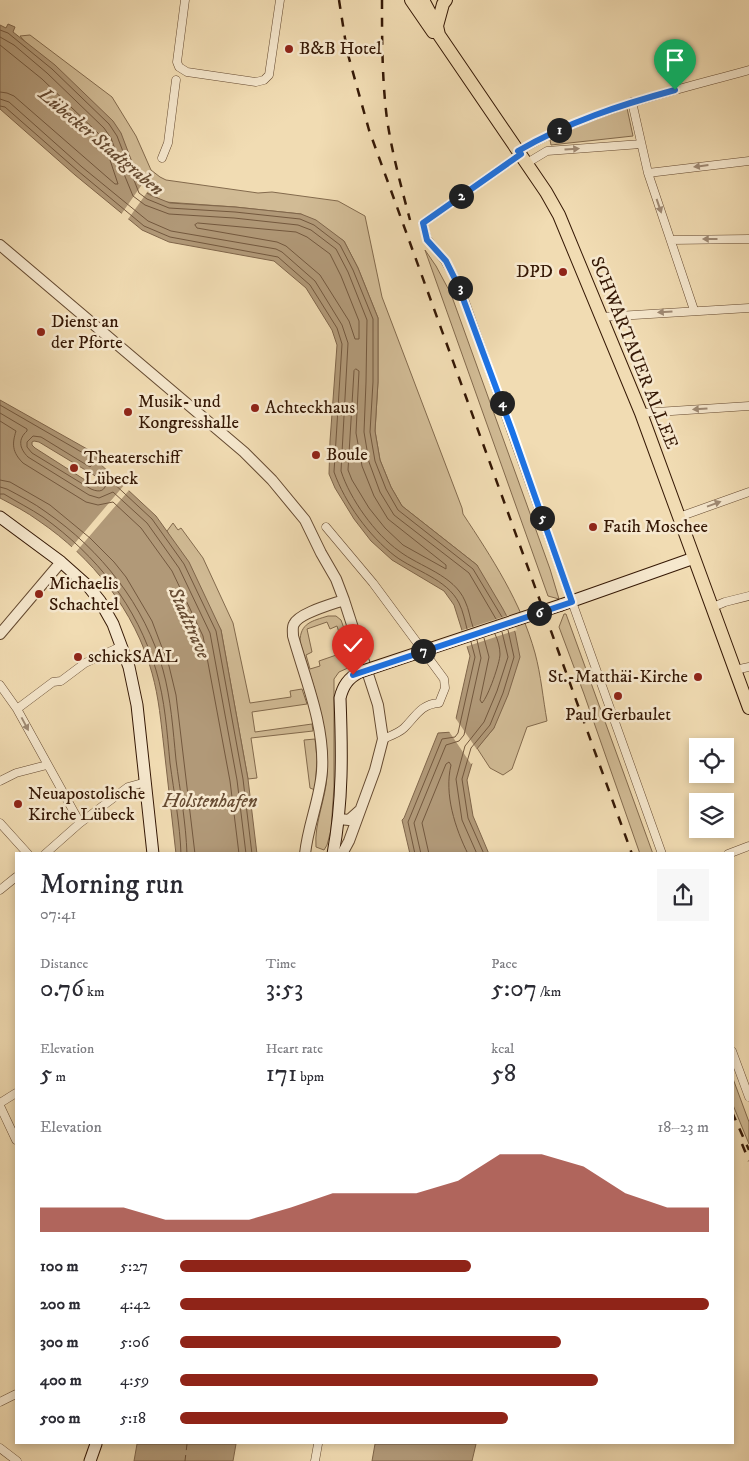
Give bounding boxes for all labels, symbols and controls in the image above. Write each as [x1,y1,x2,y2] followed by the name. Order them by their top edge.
[299,38,382,60] place label: B&B Hotel
[654,39,696,90] pin
[283,43,295,55] marker: B&B Hotel
[661,46,689,74] icon: arrive
[33,82,168,201] water label: Lübecker Stadtgraben
[546,118,572,142] pin: 1
[557,121,562,139] text: 1
[564,145,580,153] one-way arrow
[692,162,708,170] one-way arrow
[448,184,474,208] pin: 2
[458,187,465,205] text: 2
[655,199,663,214] one-way arrow
[702,235,718,243] one-way arrow
[585,254,683,453] street label: SCHWARTAUER ALLEE
[516,261,553,283] place label: DPD
[557,266,569,278] marker: DPD
[448,276,472,300] pin: 3
[458,279,463,297] text: 3
[657,309,673,317] one-way arrow
[51,311,123,354] place label: Dienst an der Pforte
[35,326,47,338] marker: Dienst an der Pforte
[490,390,514,416] pin: 4
[138,391,239,434] place label: Musik- und Kongresshalle
[498,394,507,412] text: 4
[265,397,355,419] place label: Achteckhaus
[249,402,261,414] marker: Achteckhaus
[122,406,134,418] marker: Musik- und Kongresshalle
[692,406,708,414] one-way arrow
[326,444,368,466] place label: Boule
[84,447,183,490] place label: Theaterschiff Lübeck
[310,449,322,461] marker: Boule
[68,462,80,474] marker: Theaterschiff Lübeck
[707,500,722,508] one-way arrow
[530,506,554,530] pin: 5
[539,509,546,527] text: 5
[603,516,708,538] place label: Fatih Moschee
[587,521,599,533] marker: Fatih Moschee
[49,573,120,616] place label: Michaelis Schachtel
[163,583,215,663] water label: Stadttrave
[33,588,45,600] marker: Michaelis Schachtel
[526,600,552,626] pin: 6
[536,604,543,622] text: 6
[332,624,374,675] pin
[339,631,367,659] icon: check
[410,638,436,664] pin: 7
[420,642,427,660] text: 7
[88,646,178,668] place label: schickSAAL
[72,651,84,663] marker: schickSAAL
[548,666,688,688] place label: St.-Matthäi-Kirche
[692,671,704,683] marker: St.-Matthäi-Kirche
[612,690,624,702] marker: Paul Gerbaulet
[565,704,671,726] place label: Paul Gerbaulet
[21,717,29,731] one-way arrow
[689,738,734,838] map controls
[689,738,734,783] button: locate
[28,783,145,826] place label: Neuapostolische Kirche Lübeck
[162,790,258,813] water label: Holstenhafen
[689,793,734,838] button: layers
[12,798,24,810] marker: Neuapostolische Kirche Lübeck
[40,867,184,902] text: Morning run
[657,869,709,921] button: share
[40,904,76,924] text: 07:41
[40,955,88,973] text: Distance
[266,955,296,973] text: Time
[491,955,517,973] text: Pace
[40,973,84,1004] text: 0.76
[266,973,303,1004] text: 3:53
[491,973,537,1004] text: 5:07
[84,983,104,1001] text: km
[537,983,561,1001] text: /km
[40,1040,94,1058] text: Elevation
[266,1040,323,1058] text: Heart rate
[491,1040,514,1058] text: kcal
[40,1058,52,1089] text: 5
[266,1058,297,1089] text: 171
[491,1058,516,1089] text: 58
[52,1068,66,1086] text: m
[297,1068,324,1086] text: bpm
[40,1117,102,1137] text: Elevation
[657,1117,709,1137] text: 18–23 m
[40,1256,79,1276] text: 100 m
[120,1256,148,1276] text: 5:27
[40,1294,81,1314] text: 200 m
[120,1294,150,1314] text: 4:42
[40,1332,79,1352] text: 300 m
[120,1332,149,1352] text: 5:06
[40,1370,82,1390] text: 400 m
[120,1370,149,1390] text: 4:59
[40,1408,81,1428] text: 500 m
[120,1408,146,1428] text: 5:18

